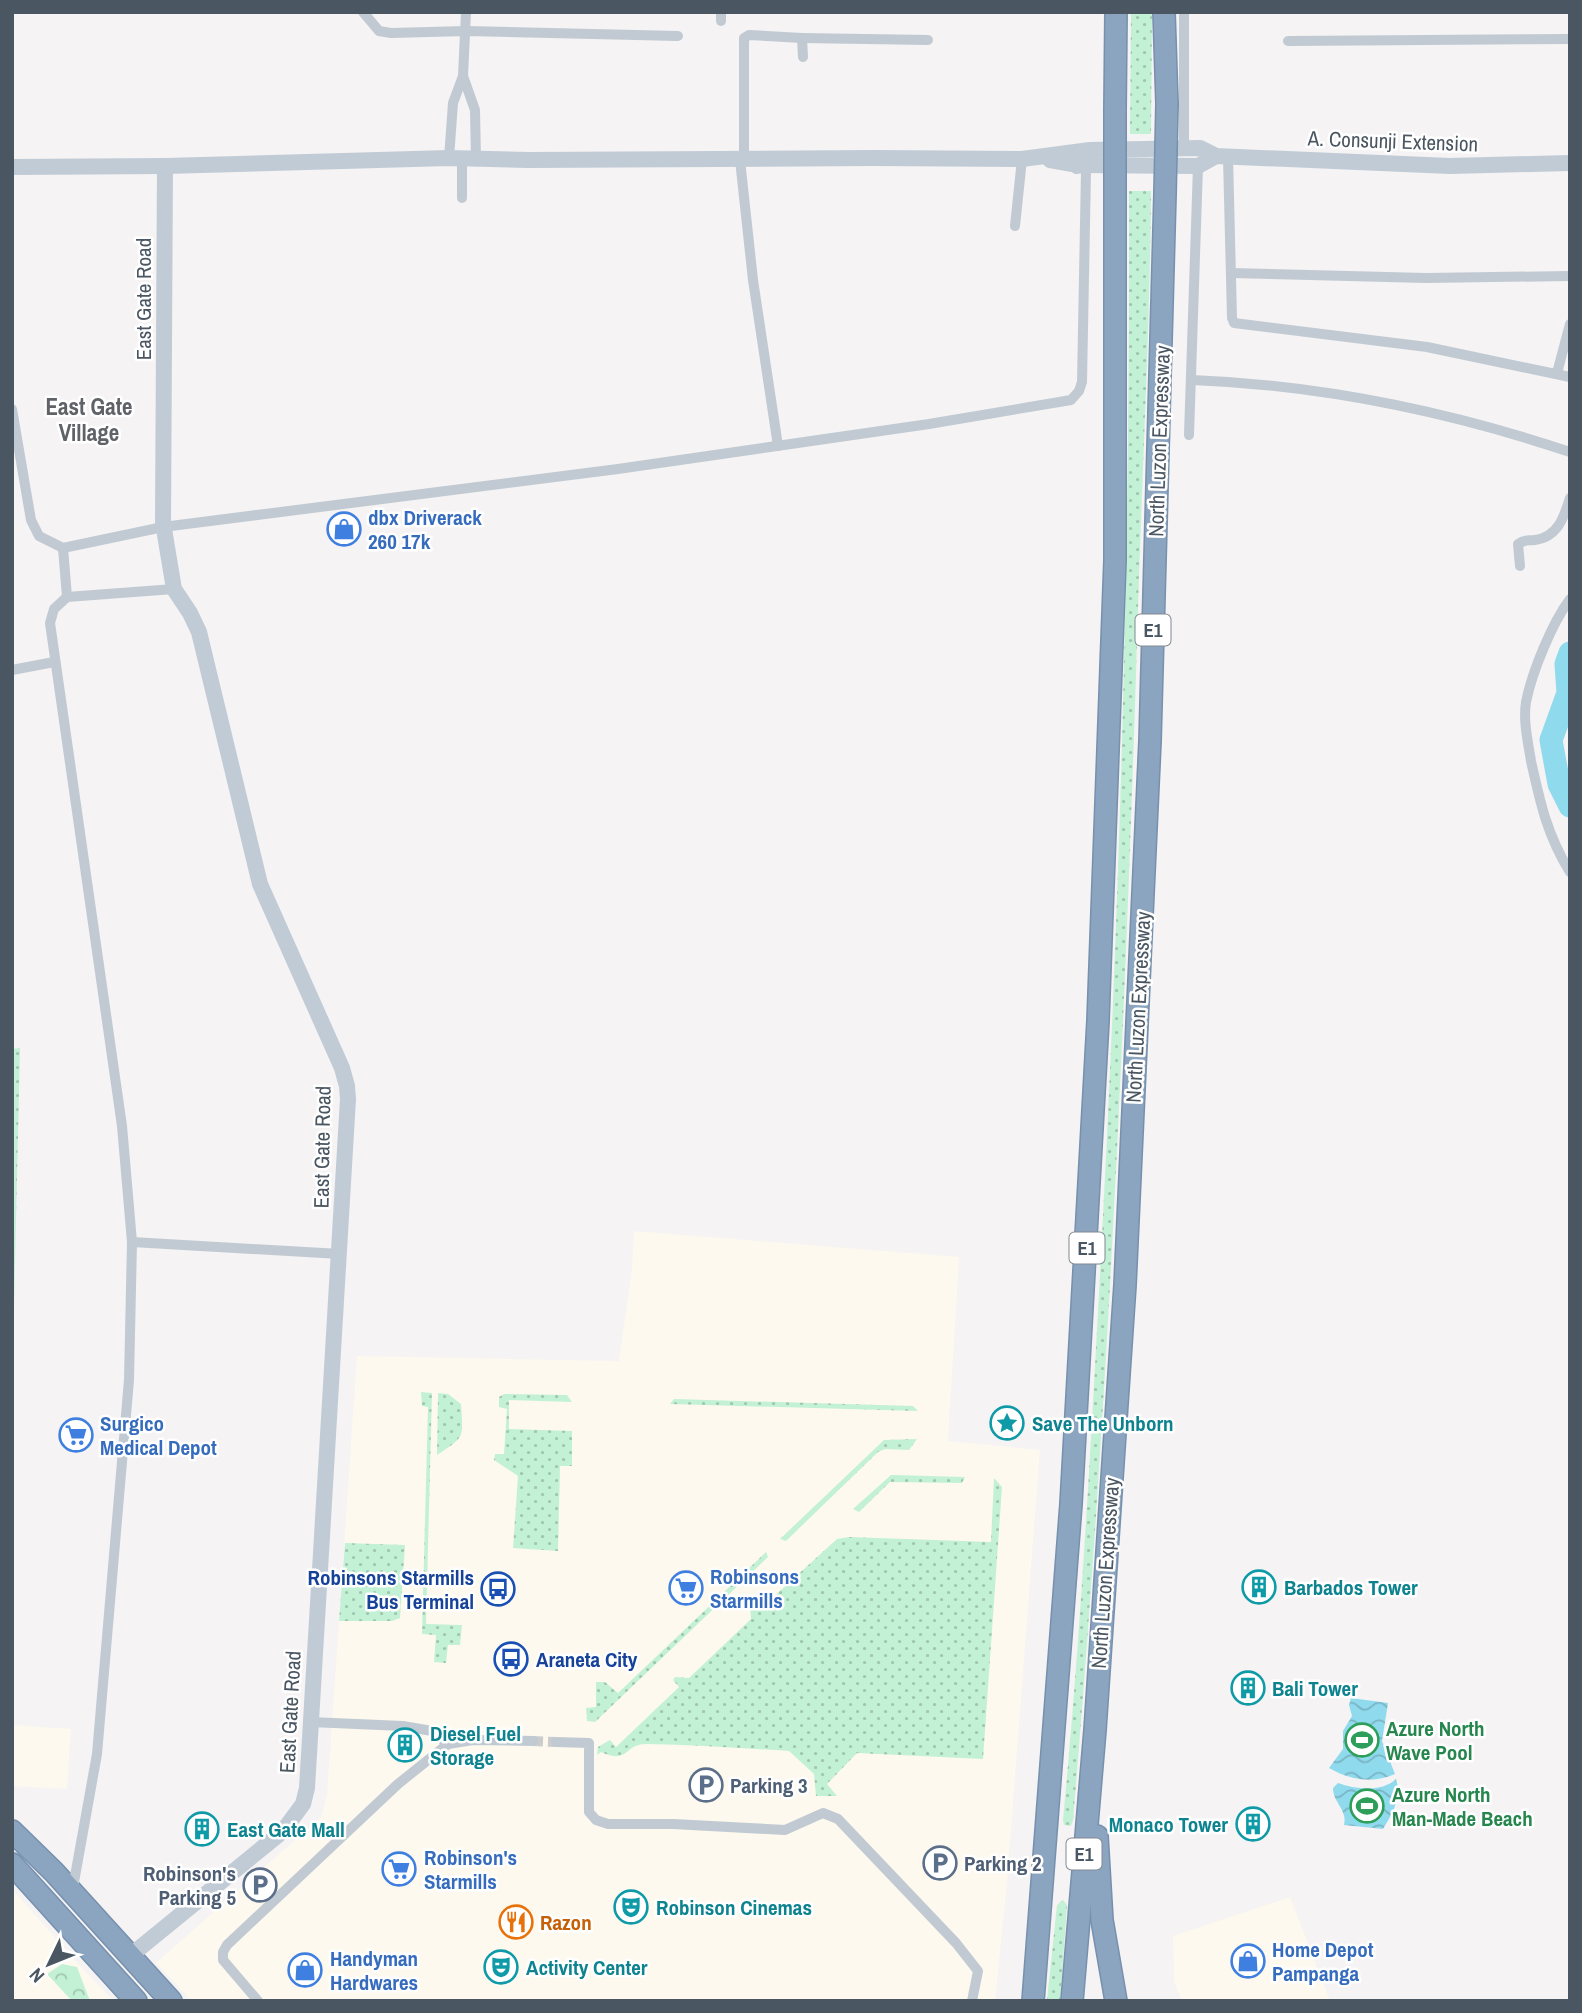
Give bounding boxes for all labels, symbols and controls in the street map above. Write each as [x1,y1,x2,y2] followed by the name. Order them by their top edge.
[1306,124,1479,158] street label: A. Consunji Extension
[129,238,158,360] street label: East Gate Road
[1141,344,1177,537] street label: North Luzon Expressway
[45,391,133,448] district label: East Gate Village
[368,503,482,556] place label: dbx Driverack 260 17k
[325,510,363,548] shop icon: dbx Driverack 260 17k
[1136,614,1170,646] road number: E1
[1119,910,1158,1103] street label: North Luzon Expressway
[306,1085,338,1209] street label: East Gate Road
[1070,1232,1104,1264] road number: E1
[988,1404,1026,1442] place icon: Save The Unborn
[100,1409,217,1462] place label: Surgico Medical Depot
[1032,1409,1174,1438] place label: Save The Unborn
[57,1416,95,1454] supermarket icon: Surgico Medical Depot
[1084,1476,1126,1669] street label: North Luzon Expressway
[710,1562,799,1615] place label: Robinsons Starmills
[307,1563,474,1616] place label: Robinsons Starmills Bus Terminal
[1240,1568,1278,1606] building icon: Barbados Tower
[667,1569,705,1607] supermarket icon: Robinsons Starmills
[479,1570,517,1608] bus stop icon: Robinsons Starmills Bus Terminal
[1284,1573,1418,1602] place label: Barbados Tower
[492,1640,530,1678] bus stop icon: Araneta City
[536,1645,638,1674] place label: Araneta City
[272,1650,308,1774] street label: East Gate Road
[1229,1669,1267,1707] building icon: Bali Tower
[1272,1674,1358,1703] place label: Bali Tower
[1386,1714,1485,1767] place label: Azure North Wave Pool
[430,1719,521,1772] place label: Diesel Fuel Storage
[1343,1721,1381,1759] sports icon: Azure North Wave Pool
[386,1726,424,1764] building icon: Diesel Fuel Storage
[687,1766,725,1804] parking icon: Parking 3
[730,1771,808,1800] place label: Parking 3
[1392,1780,1533,1833] place label: Azure North Man-Made Beach
[1348,1787,1386,1825] sports icon: Azure North Man-Made Beach
[1234,1805,1272,1843] building icon: Monaco Tower
[183,1810,221,1848] building icon: East Gate Mall
[1109,1810,1228,1839] place label: Monaco Tower
[227,1815,345,1844] place label: East Gate Mall
[1066,1838,1102,1870] road number: E1
[424,1843,517,1896] place label: Robinson's Starmills
[921,1844,959,1882] parking icon: Parking 2
[964,1849,1042,1878] place label: Parking 2
[380,1850,418,1888] supermarket icon: Robinson's Starmills
[143,1859,236,1912] place label: Robinson's Parking 5
[241,1866,279,1904] parking icon: Robinson's Parking 5
[612,1888,650,1926] theatre icon: Robinson Cinemas
[656,1893,812,1922] place label: Robinson Cinemas
[497,1903,535,1941] restaurant icon: Razon
[540,1908,592,1937] place label: Razon
[14,1929,84,1999] north arrow
[1272,1935,1374,1988] place label: Home Depot Pampanga
[1229,1942,1267,1980] shop icon: Home Depot Pampanga
[330,1944,418,1997] place label: Handyman Hardwares
[482,1948,520,1986] theatre icon: Activity Center
[286,1951,324,1989] shop icon: Handyman Hardwares
[526,1953,648,1982] place label: Activity Center
[23,1963,50,1989] text: N

